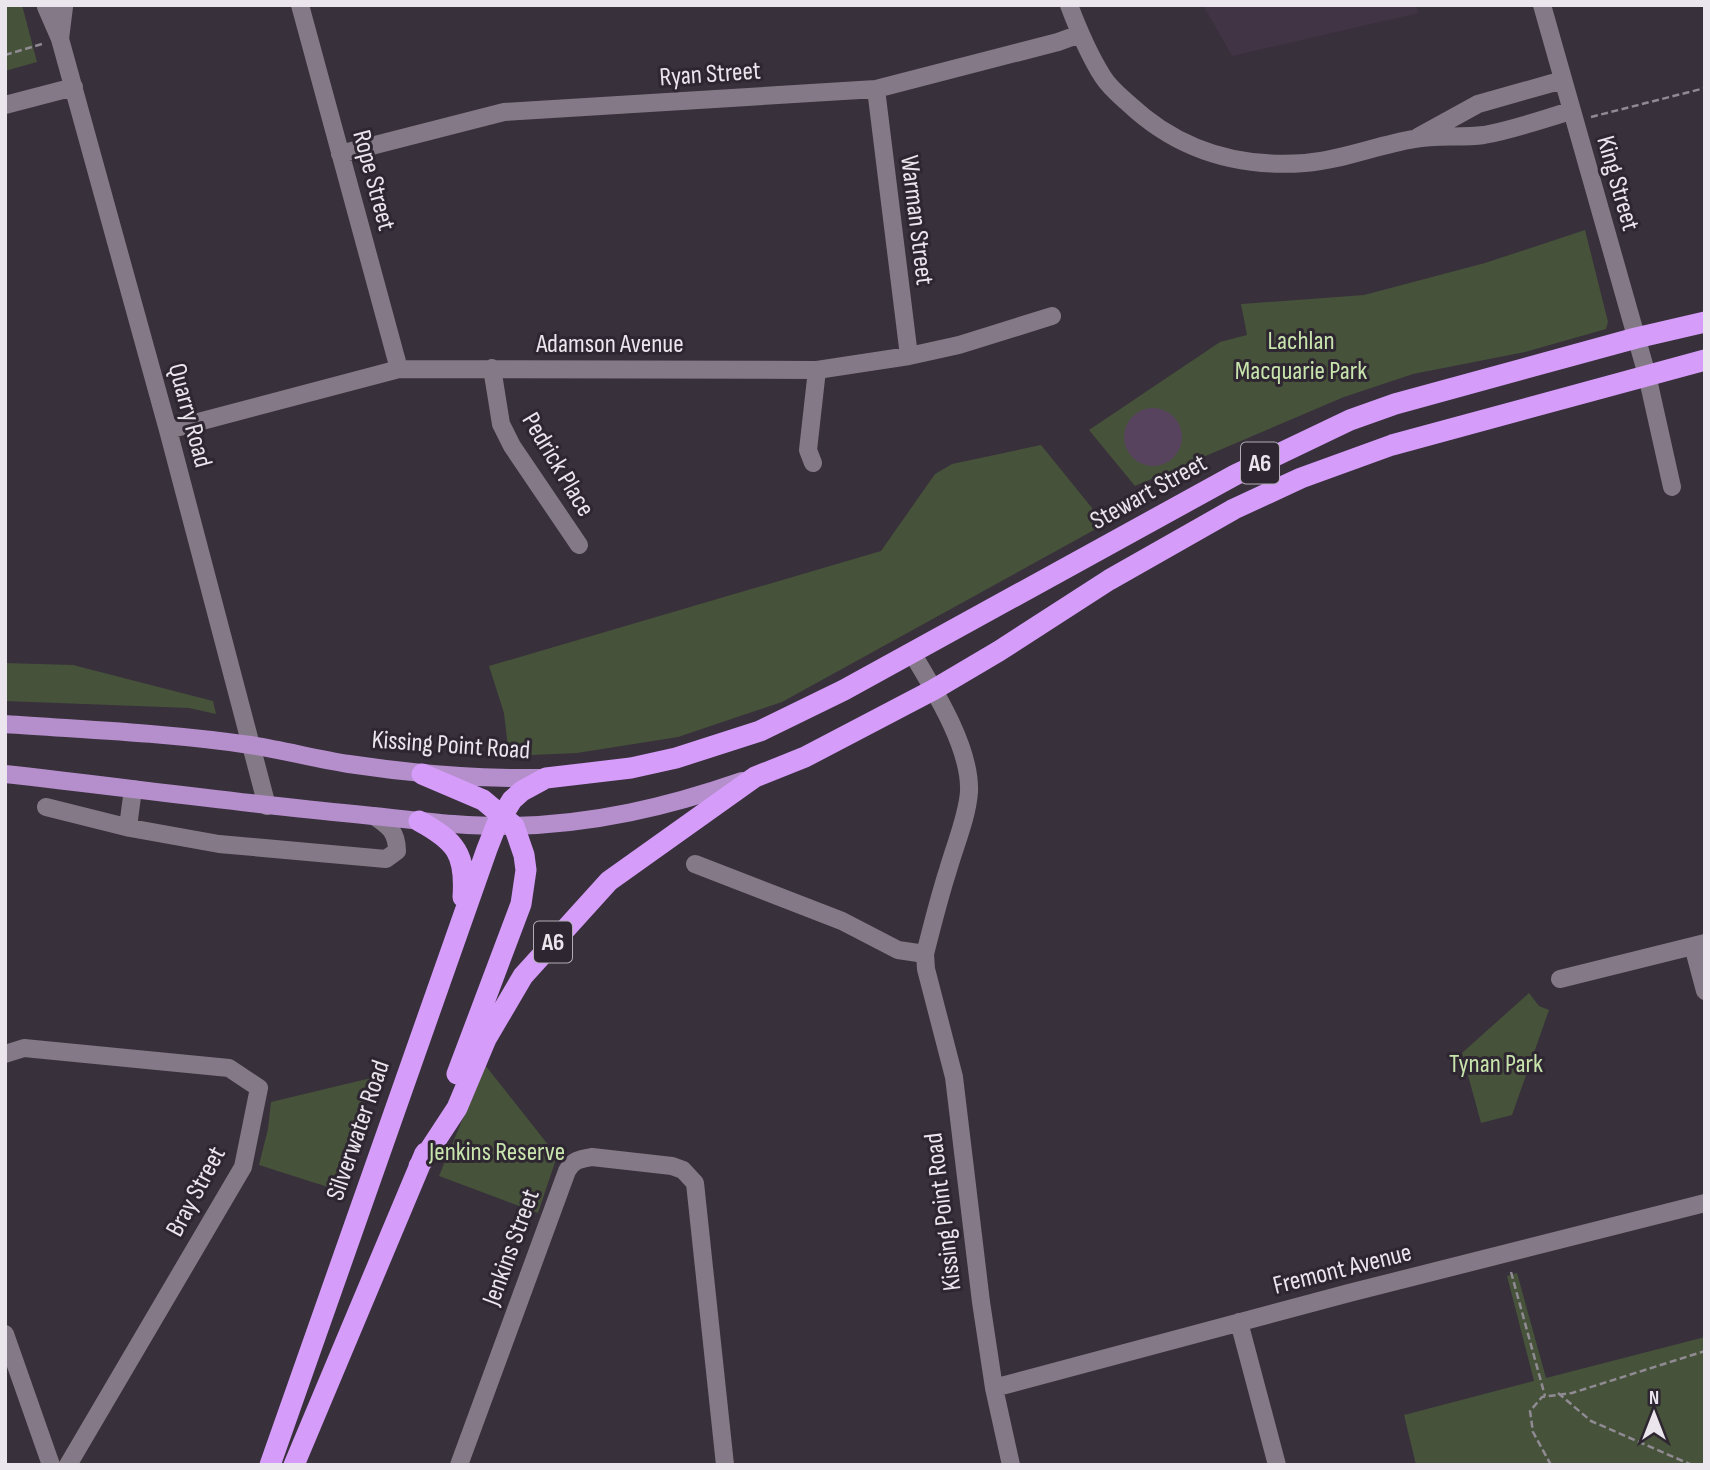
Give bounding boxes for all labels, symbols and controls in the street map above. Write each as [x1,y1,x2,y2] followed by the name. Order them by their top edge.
[658,55,762,93] street label: Ryan Street
[345,127,402,234] street label: Rope Street
[1589,132,1646,234] street label: King Street
[893,154,940,287] street label: Warman Street
[1235,326,1367,387] park label: Lachlan Macquarie Park
[535,329,684,360] street label: Adamson Avenue
[161,360,218,471] street label: Quarry Road
[515,407,601,522] street label: Pedrick Place
[1241,442,1279,484] road number: A6
[1085,448,1212,537] street label: Stewart Street
[371,724,531,766] street label: Kissing Point Road
[534,922,572,962] road number: A6
[1449,1049,1543,1080] park label: Tynan Park
[320,1056,397,1205] street label: Silverwater Road
[918,1131,969,1293] street label: Kissing Point Road
[428,1137,565,1168] park label: Jenkins Reserve
[160,1141,233,1242] street label: Bray Street
[476,1185,547,1311] street label: Jenkins Street
[1270,1237,1415,1302] street label: Fremont Avenue
[1619,1379,1689,1449] north arrow
[1649,1387,1659,1410] text: N

